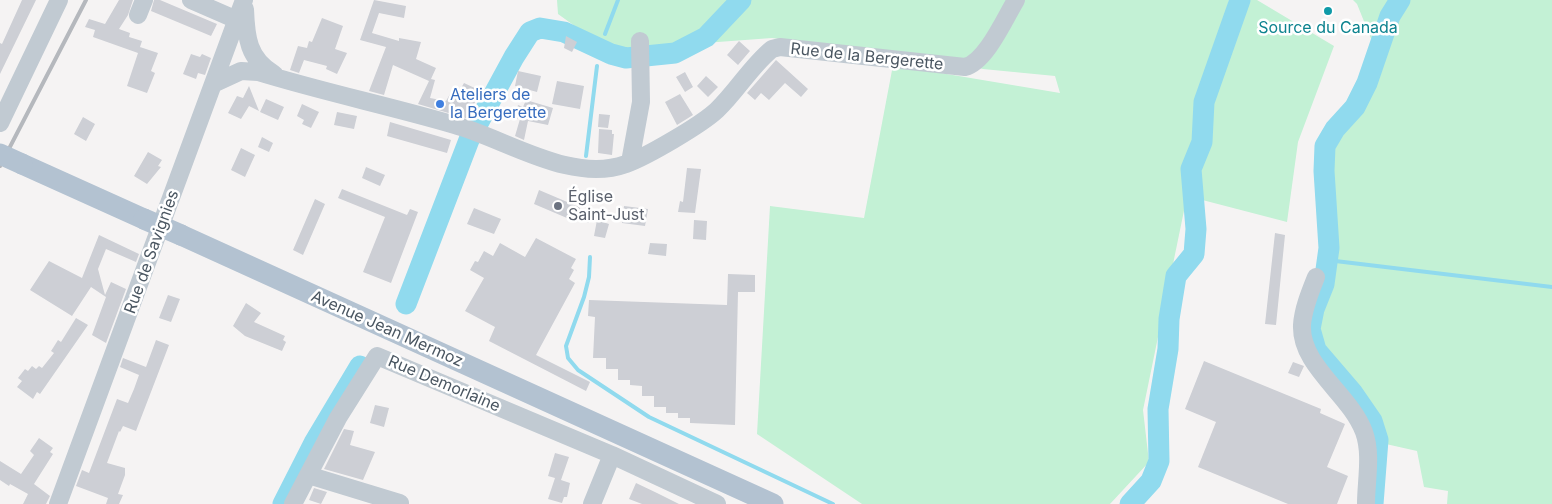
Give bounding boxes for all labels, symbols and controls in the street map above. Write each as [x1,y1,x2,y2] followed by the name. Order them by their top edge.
[1322,5,1334,17] marker: Source du Canada
[1258,18,1398,38] place label: Source du Canada
[790,39,944,75] street label: Rue de la Bergerette
[450,85,546,123] place label: Ateliers de la Bergerette
[434,98,446,110] marker: Ateliers de la Bergerette
[568,187,644,225] place label: Église Saint-Just
[121,188,183,316] street label: Rue de Savignies
[552,200,564,212] marker: Église Saint-Just
[308,287,466,371] street label: Avenue Jean Mermoz
[385,352,503,416] street label: Rue Demorlaine

